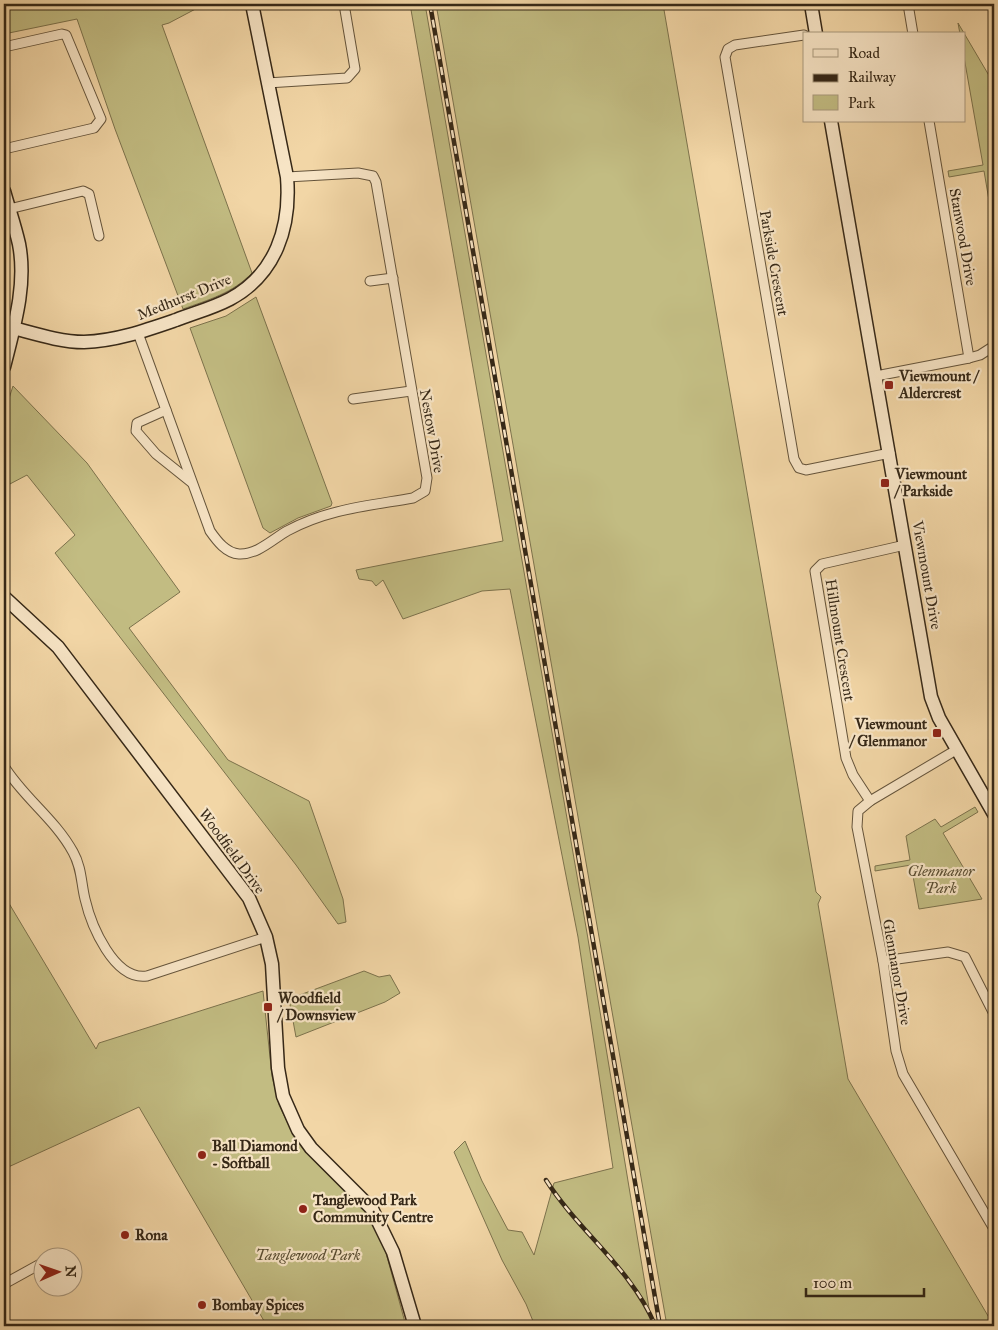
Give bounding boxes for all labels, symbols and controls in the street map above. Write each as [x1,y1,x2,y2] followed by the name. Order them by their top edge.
[803,32,966,122] legend
[848,44,880,62] text: Road
[848,68,897,86] text: Railway
[848,94,875,112] text: Park
[946,187,980,287] street label: Stanwood Drive
[756,209,792,318] street label: Parkside Crescent
[134,270,234,324] street label: Medhurst Drive
[898,367,980,402] place label: Viewmount / Aldercrest
[883,379,895,391] marker: Viewmount / Aldercrest
[416,388,448,474] street label: Nestow Drive
[893,465,968,500] place label: Viewmount / Parkside
[879,477,891,489] marker: Viewmount / Parkside
[908,518,945,631] street label: Viewmount Drive
[821,578,859,703] street label: Hillmount Crescent
[848,715,928,750] place label: Viewmount / Glenmanor
[931,727,943,739] marker: Viewmount / Glenmanor
[195,805,269,897] street label: Woodfield Drive
[908,862,975,897] park label: Glenmanor Park
[879,917,915,1027] street label: Glenmanor Drive
[276,989,357,1024] place label: Woodfield / Downsview
[262,1001,274,1013] marker: Woodfield / Downsview
[212,1137,298,1172] place label: Ball Diamond - Softball
[196,1149,208,1161] marker: Ball Diamond - Softball
[312,1191,434,1227] place label: Tanglewood Park Community Centre
[297,1203,309,1215] marker: Tanglewood Park Community Centre
[135,1226,168,1244] place label: Rona
[119,1229,131,1241] marker: Rona
[255,1246,361,1264] park label: Tanglewood Park
[32,1248,82,1298] north arrow
[62,1265,79,1278] text: N
[806,1265,923,1297] scale bar
[813,1274,853,1292] text: 100 m
[212,1296,305,1315] place label: Bombay Spices
[196,1299,208,1311] marker: Bombay Spices

